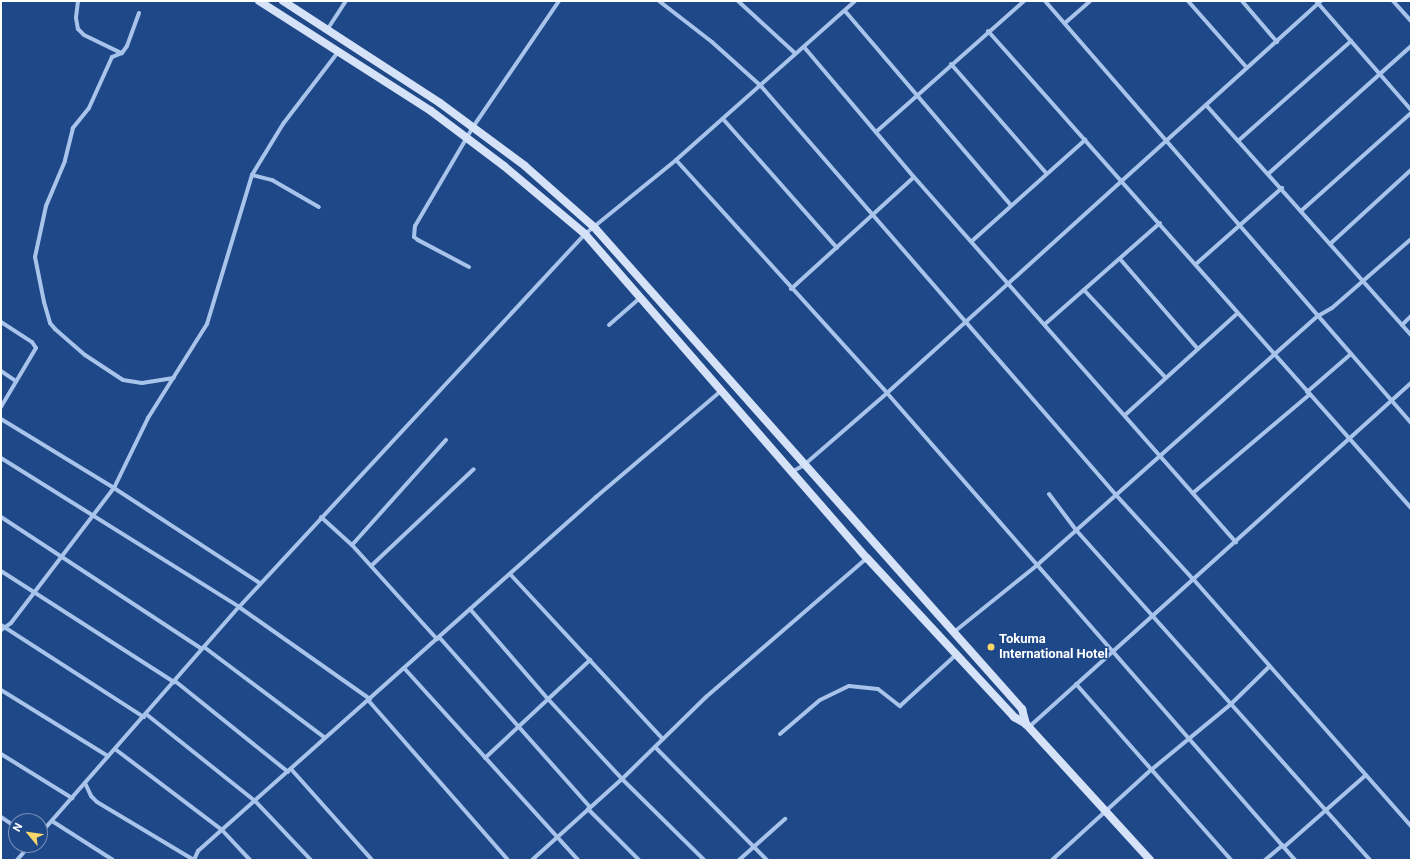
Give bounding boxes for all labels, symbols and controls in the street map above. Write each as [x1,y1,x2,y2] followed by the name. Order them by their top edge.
[999,632,1108,663] place label: Tokuma International Hotel
[986,642,996,652] marker: Tokuma International Hotel
[8,813,48,853] north arrow
[10,821,26,834] text: N

